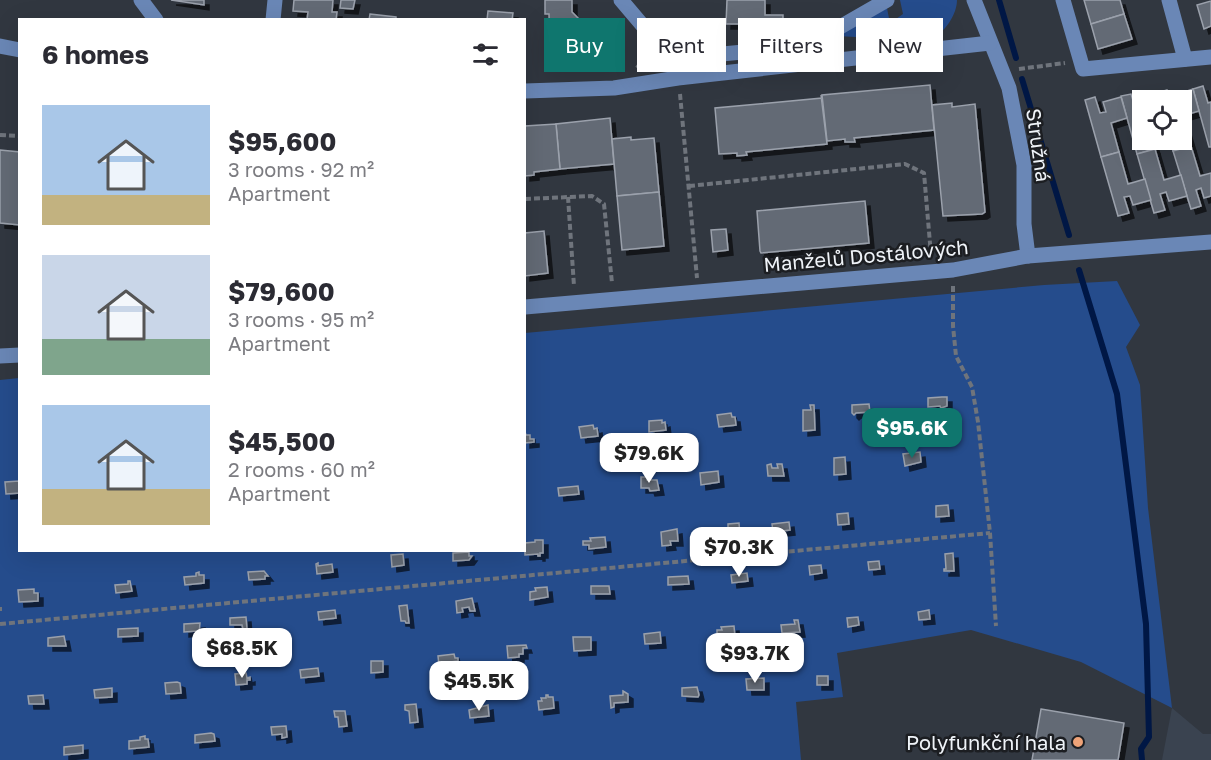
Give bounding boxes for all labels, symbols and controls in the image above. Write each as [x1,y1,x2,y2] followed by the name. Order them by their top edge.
[544,18,625,72] chip: Buy
[637,18,726,72] chip: Rent
[738,18,844,72] chip: Filters
[856,18,943,72] chip: New
[469,38,502,71] icon: filters
[42,39,149,70] text: 6 homes
[1132,90,1192,150] map controls
[1132,90,1192,150] button: locate
[1022,107,1056,183] street label: Stružná
[228,126,336,157] text: $95,600
[90,129,162,201] icon: home
[228,157,374,181] text: 3 rooms · 92 m²
[228,181,331,205] text: Apartment
[763,234,969,276] street label: Manželů Dostálových
[228,276,335,307] text: $79,600
[90,279,162,351] icon: home
[228,307,374,331] text: 3 rooms · 95 m²
[228,331,331,355] text: Apartment
[863,408,961,459] pin: $95.6K
[876,415,948,439] text: $95.6K
[228,426,336,457] text: $45,500
[90,429,162,501] icon: home
[600,433,698,484] pin: $79.6K
[614,440,684,464] text: $79.6K
[228,457,375,481] text: 2 rooms · 60 m²
[228,481,331,505] text: Apartment
[690,527,788,578] pin: $70.3K
[704,534,774,558] text: $70.3K
[193,628,291,679] pin: $68.5K
[706,633,804,684] pin: $93.7K
[206,635,278,659] text: $68.5K
[720,640,790,664] text: $93.7K
[430,661,528,712] pin: $45.5K
[443,668,515,692] text: $45.5K
[906,730,1066,754] place label: Polyfunkční hala
[1071,735,1085,749] marker: Polyfunkční hala

